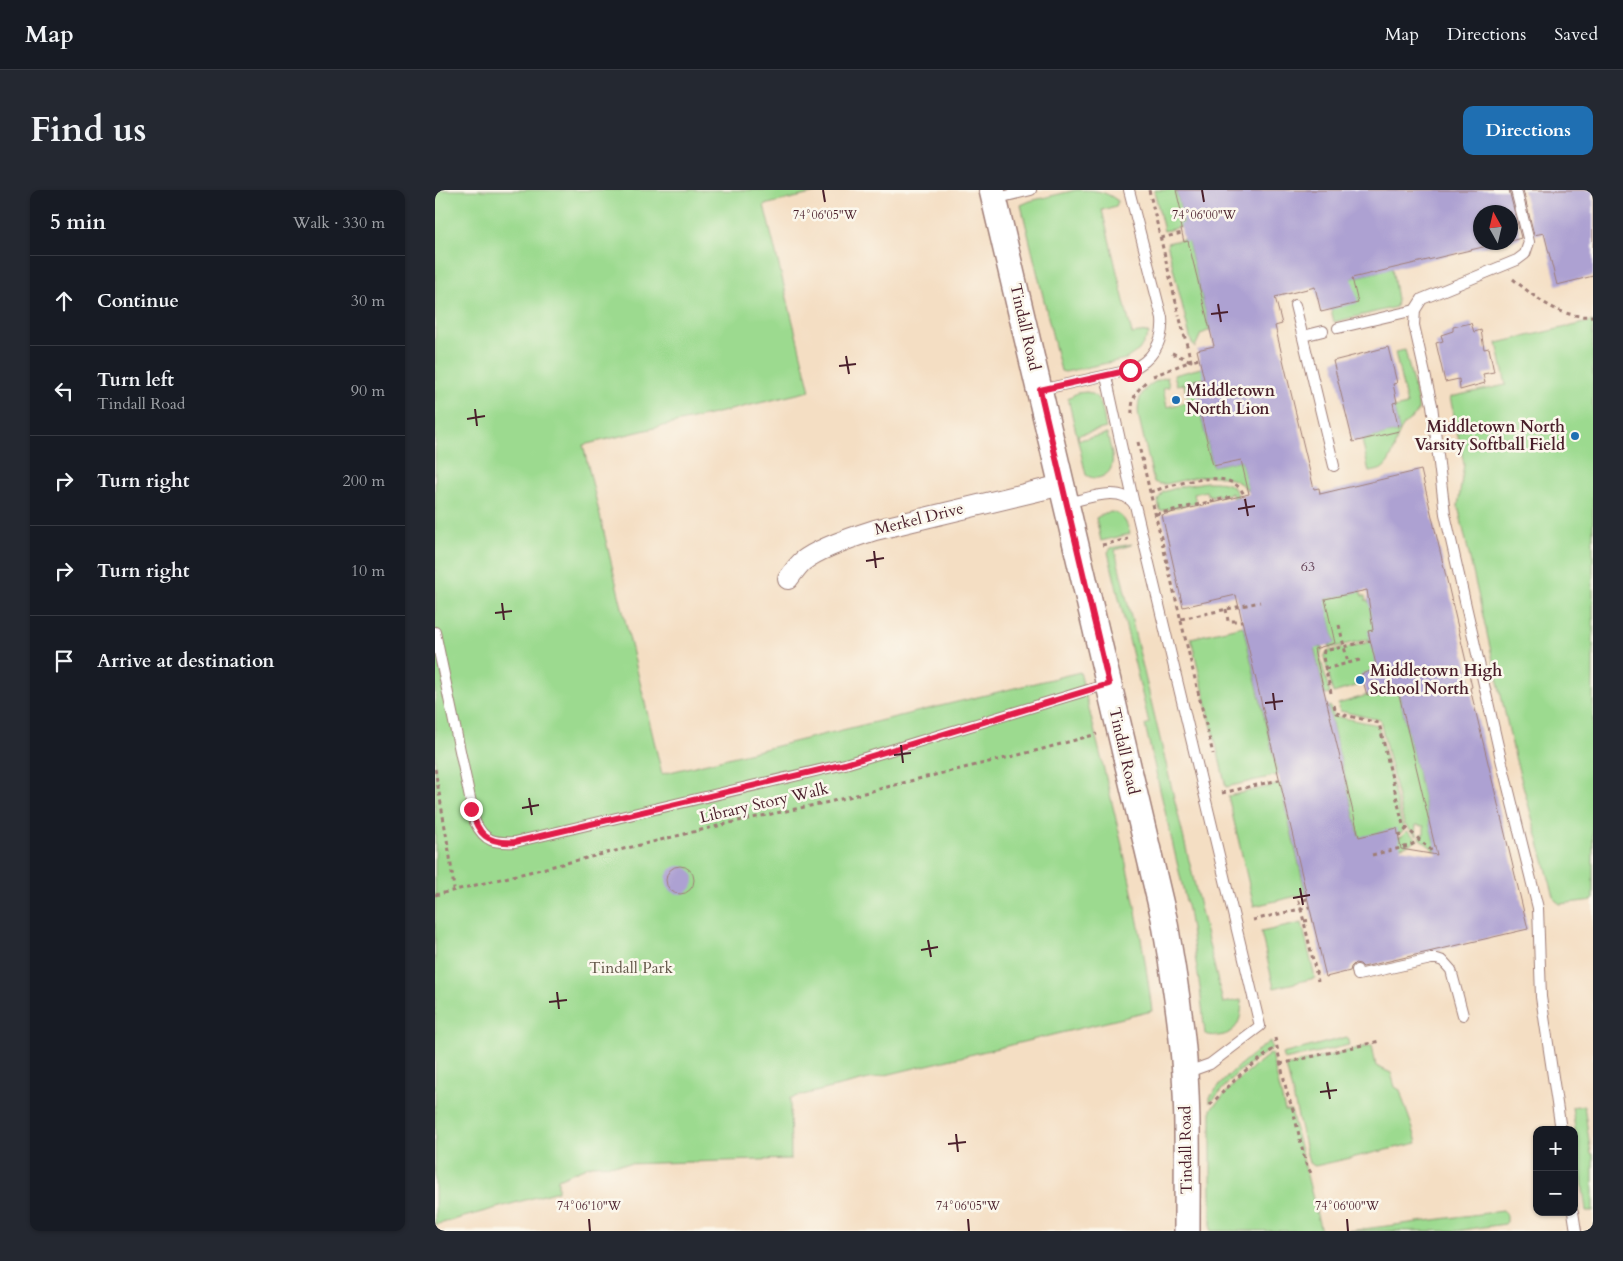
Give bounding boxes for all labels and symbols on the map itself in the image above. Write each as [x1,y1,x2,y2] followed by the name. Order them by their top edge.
[1473,205,1518,250] north arrow
[793,207,858,223] text: 74°06'05"W
[1172,207,1237,223] text: 74°06'00"W
[1004,281,1046,373] street label: Tindall Road
[1119,359,1142,382] route start
[1186,380,1276,420] place label: Middletown North Lion
[1170,394,1182,406] marker: Middletown North Lion
[1414,416,1565,456] place label: Middletown North Varsity Softball Field
[1569,430,1581,442] marker: Middletown North Varsity Softball Field
[872,497,966,541] street label: Merkel Drive
[1301,557,1315,576] house number: 63
[1370,660,1502,700] place label: Middletown High School North
[1354,674,1366,686] marker: Middletown High School North
[1103,705,1145,797] street label: Tindall Road
[697,777,831,829] street label: Library Story Walk
[460,798,483,821] route end
[589,957,673,979] park label: Tindall Park
[1174,1105,1198,1194] street label: Tindall Road
[557,1198,622,1214] text: 74°06'10"W
[936,1198,1001,1214] text: 74°06'05"W
[1315,1198,1380,1214] text: 74°06'00"W

